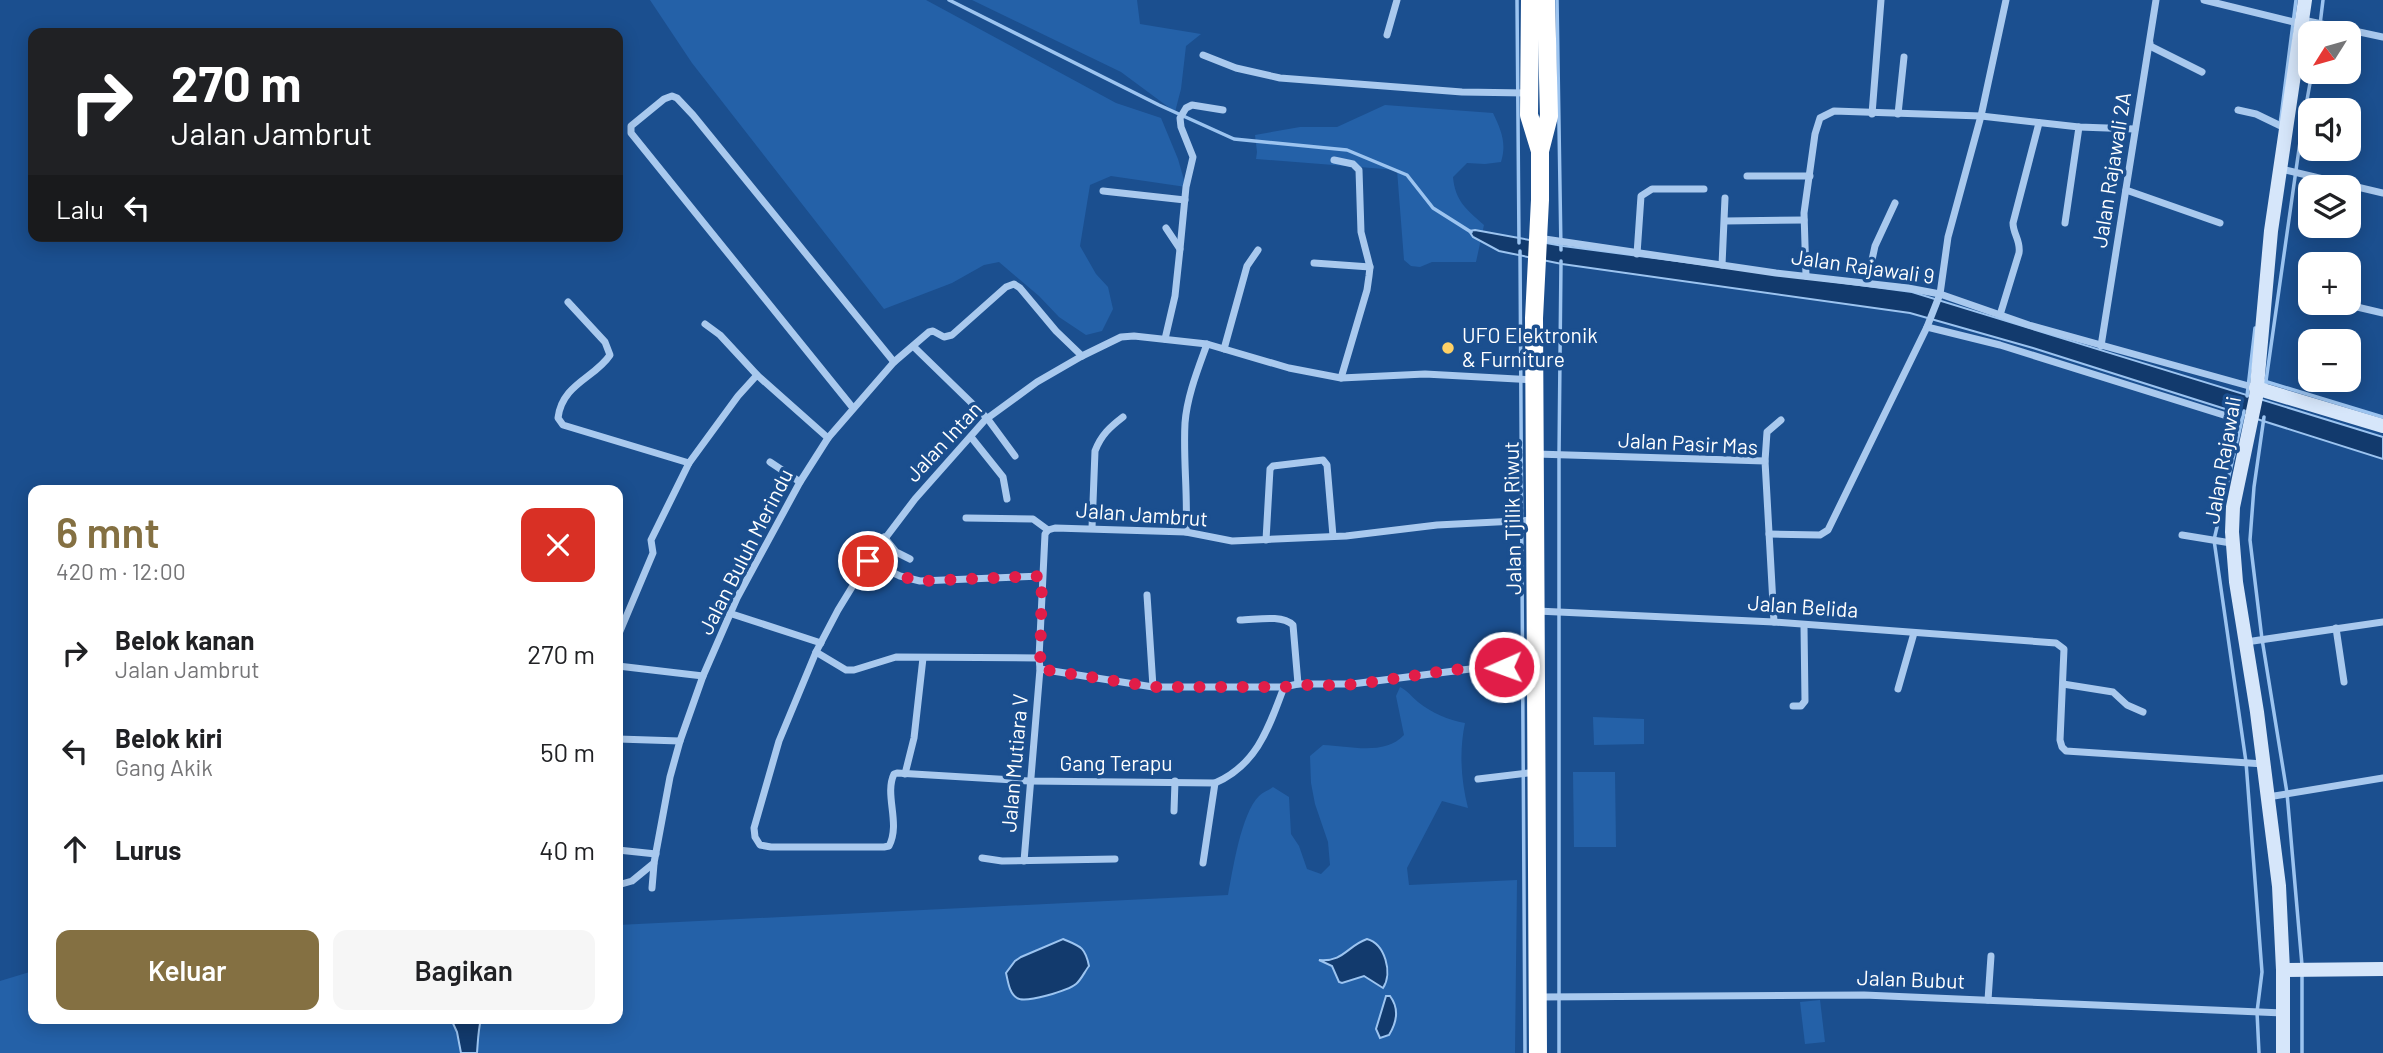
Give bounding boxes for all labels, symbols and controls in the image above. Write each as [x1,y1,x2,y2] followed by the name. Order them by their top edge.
[2298,21,2361,84] north arrow
[2298,21,2361,392] map controls
[171,53,301,112] text: 270 m
[56,56,147,147] icon: right
[2086,90,2135,249] street label: Jalan Rajawali 2A
[2298,98,2361,161] button: sound
[171,113,372,151] text: Jalan Jambrut
[2298,175,2361,238] button: layers
[118,189,156,227] icon: left
[56,193,104,224] text: Lalu
[1790,243,1936,288] street label: Jalan Rajawali 9
[2298,252,2361,315] button: +
[1462,322,1598,371] place label: UFO Elektronik & Furniture
[2298,329,2361,392] button: −
[1440,340,1456,356] marker: UFO Elektronik & Furniture
[2198,394,2245,525] street label: Jalan Rajawali
[900,396,986,486] street label: Jalan Intan
[1617,426,1759,459] street label: Jalan Pasir Mas
[1498,441,1525,595] street label: Jalan Tjilik Riwut
[692,464,797,638] street label: Jalan Buluh Merindu
[1075,496,1209,531] street label: Jalan Jambrut
[56,506,160,556] text: 6 mnt
[521,508,595,582] button: close
[838,531,898,591] pin
[849,542,887,580] icon: arrive
[56,557,186,585] text: 420 m · 12:00
[1747,589,1859,622] street label: Jalan Belida
[115,624,254,655] text: Belok kanan
[1467,630,1541,704] position arrow
[56,634,94,672] icon: right
[527,638,595,669] text: 270 m
[115,655,260,683] text: Jalan Jambrut
[995,693,1032,833] street label: Jalan Mutiara V
[115,722,222,753] text: Belok kiri
[56,732,94,770] icon: left
[540,736,595,767] text: 50 m
[1059,750,1173,775] street label: Gang Terapu
[115,753,213,781] text: Gang Akik
[56,830,94,868] icon: ahead
[115,834,181,865] text: Lurus
[539,834,595,865] text: 40 m
[56,930,319,1010] button: Keluar
[333,930,595,1010] button: Bagikan
[1856,964,1966,993] street label: Jalan Bubut

